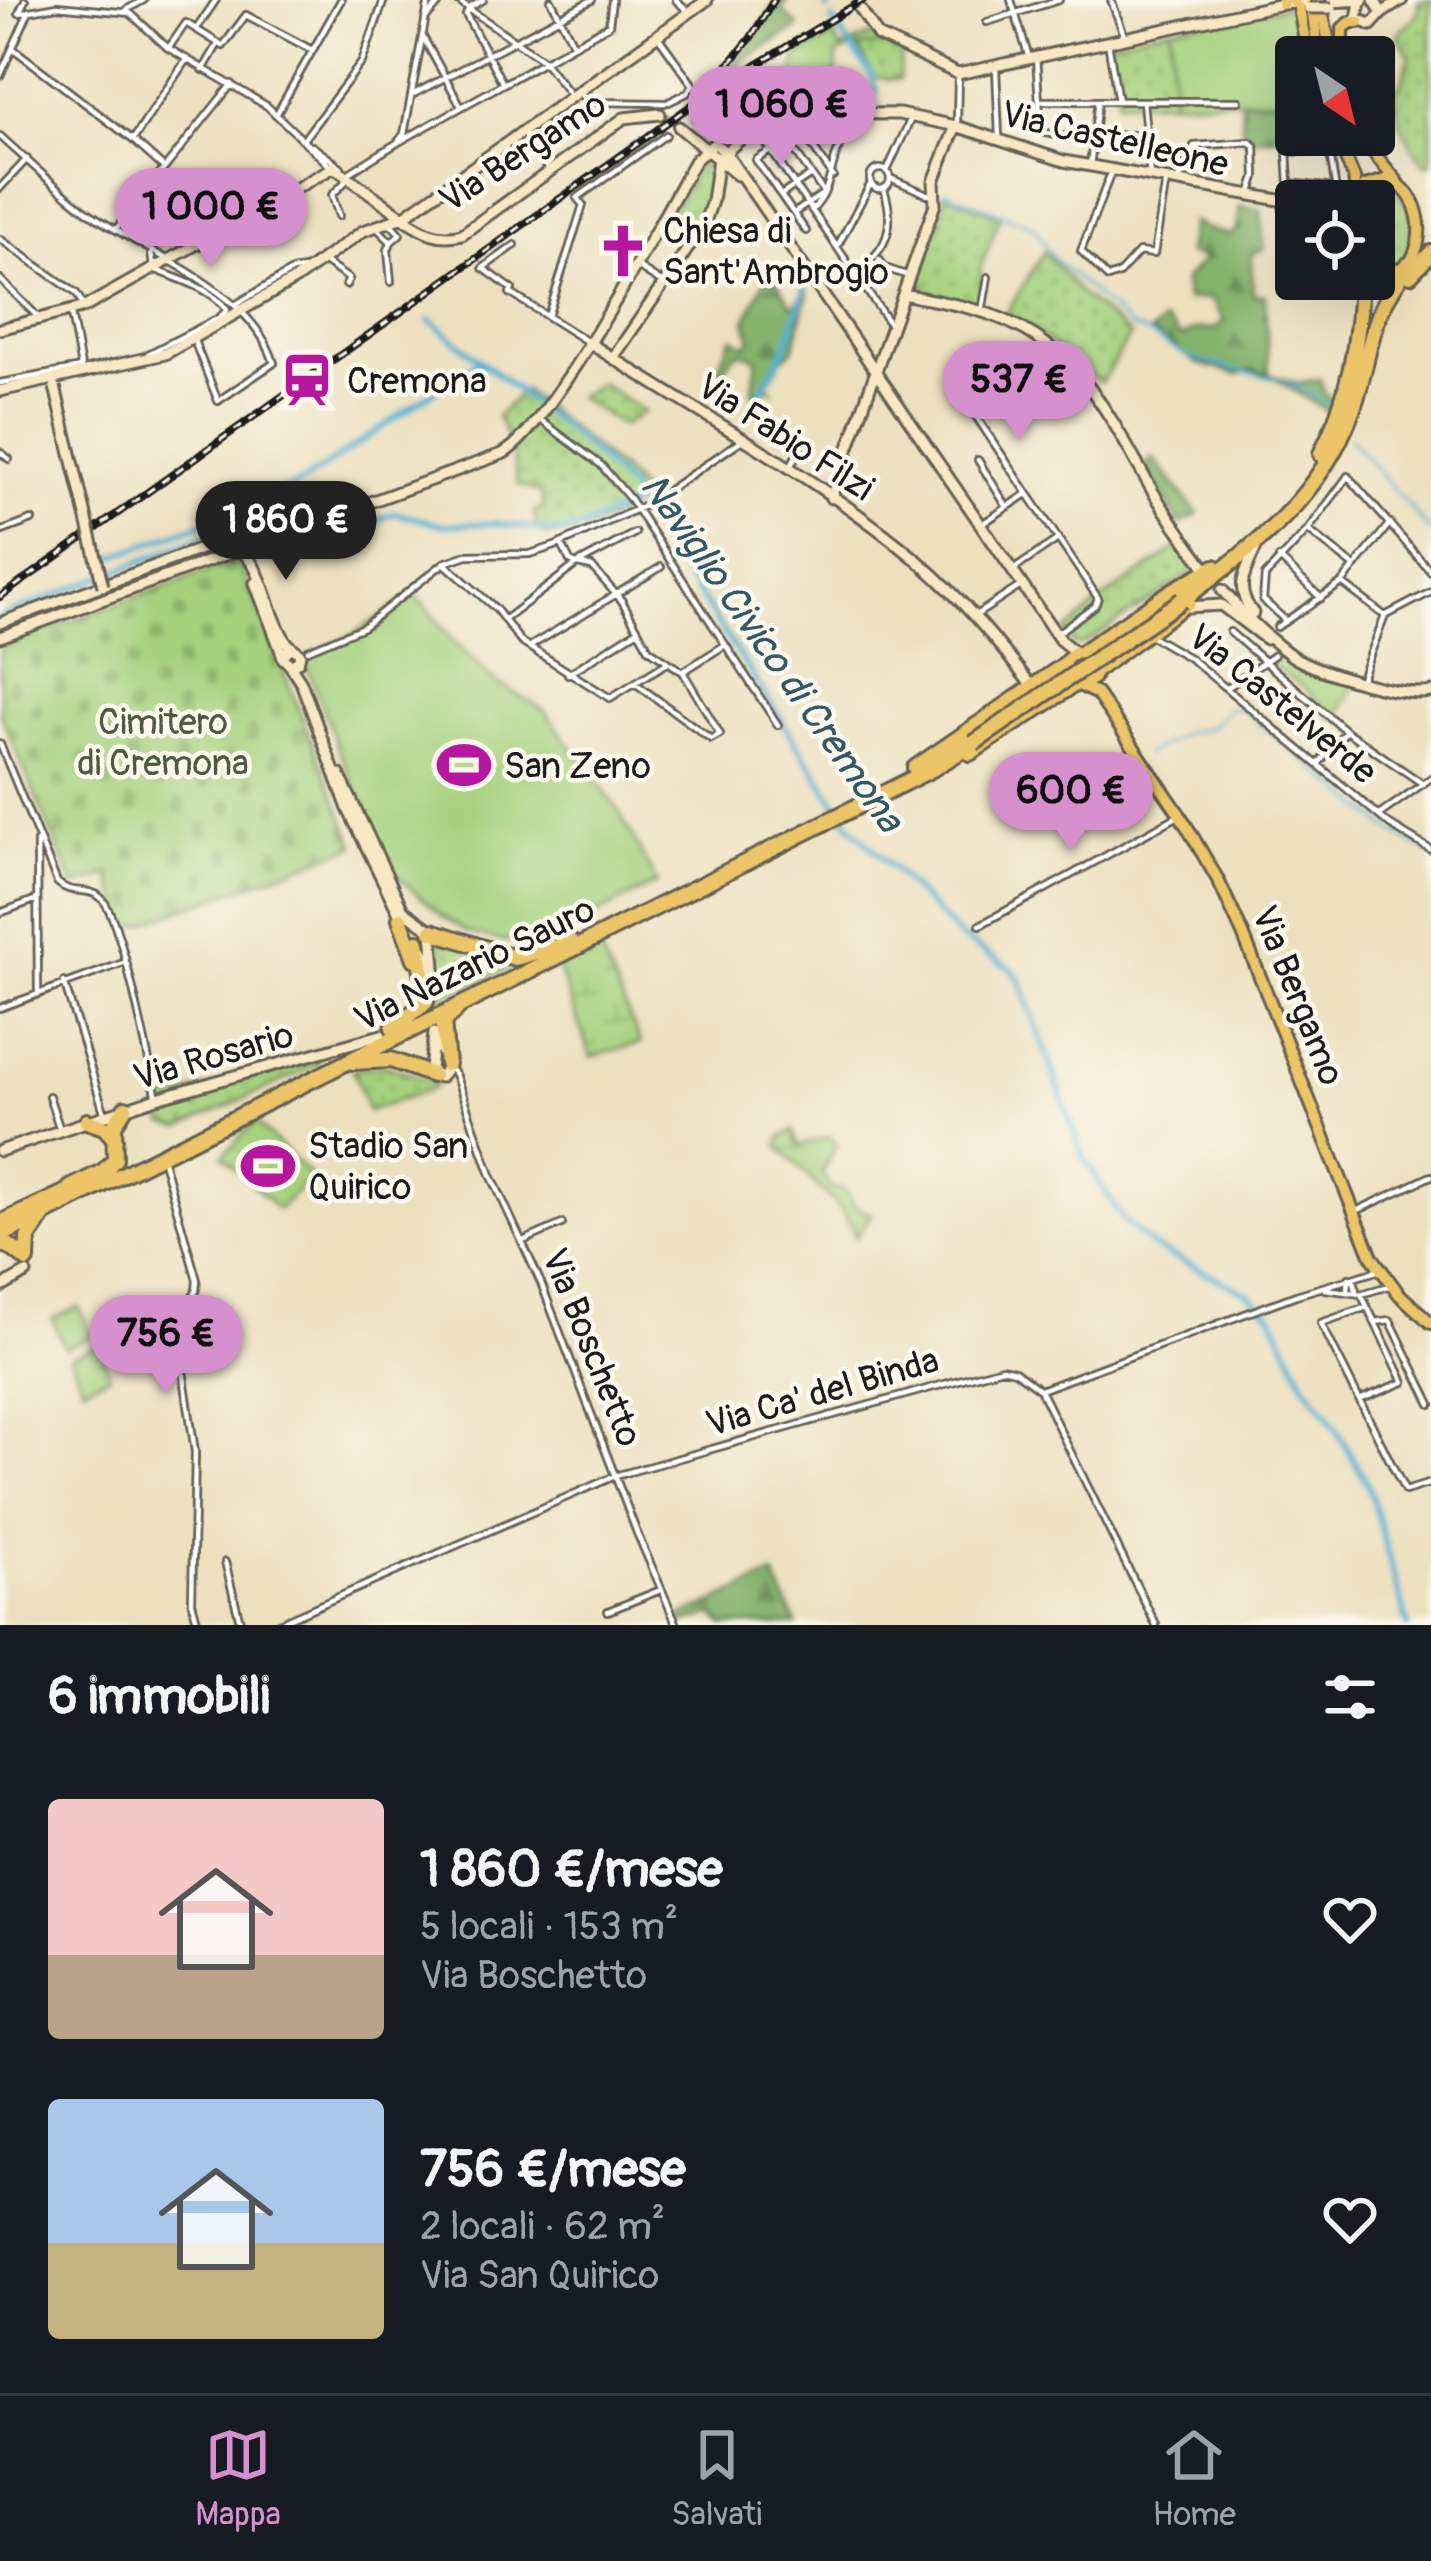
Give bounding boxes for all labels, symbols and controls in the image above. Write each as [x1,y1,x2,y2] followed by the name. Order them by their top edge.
[1275,36,1395,156] north arrow
[1275,36,1395,300] map controls
[671,66,893,168] pin: 1 060 €
[715,80,849,129] text: 1 060 €
[431,82,615,223] street label: Via Bergamo
[997,91,1233,188] street label: Via Castelleone
[100,168,322,270] pin: 1 000 €
[1275,180,1395,300] button: locate
[142,182,280,231] text: 1 000 €
[663,209,889,295] place label: Chiesa di Sant'Ambrogio
[594,222,652,280] church icon: Chiesa di Sant'Ambrogio
[935,341,1103,443] pin: 537 €
[278,351,336,409] station icon: Cremona
[970,355,1068,404] text: 537 €
[347,359,487,404] place label: Cremona
[688,363,882,511] street label: Via Fabio Filzi
[630,464,915,843] water label: Naviglio Civico di Cremona
[175,481,397,583] pin: 1 860 €
[223,495,349,544] text: 1 860 €
[1178,614,1386,794] street label: Via Castelverde
[77,700,249,786] park label: Cimitero di Cremona
[435,736,493,794] sports icon: San Zeno
[504,744,651,789] place label: San Zeno
[987,752,1155,854] pin: 600 €
[1016,766,1126,815] text: 600 €
[347,887,602,1042] street label: Via Nazario Sauro
[1241,899,1354,1092] street label: Via Bergamo
[128,1012,298,1101] street label: Via Rosario
[308,1124,468,1210] place label: Stadio San Quirico
[239,1137,297,1195] sports icon: Stadio San Quirico
[531,1242,652,1453] street label: Via Boschetto
[82,1295,250,1397] pin: 756 €
[117,1309,215,1358] text: 756 €
[701,1338,944,1447] street label: Via Ca' del Binda
[1317,1664,1383,1730] icon: filters
[48,1665,270,1729] text: 6 immobili
[420,1838,723,1902] text: 1 860 €/mese
[144,1847,288,1991] icon: home
[1317,1886,1383,1952] icon: heart
[420,1902,678,1951] text: 5 locali · 153 m²
[420,1951,647,2000] text: Via Boschetto
[420,2138,686,2202] text: 756 €/mese
[144,2147,288,2291] icon: home
[1317,2186,1383,2252] icon: heart
[420,2202,665,2251] text: 2 locali · 62 m²
[420,2251,659,2300] text: Via San Quirico
[195,2422,281,2535] tab: Mappa
[671,2422,762,2535] tab: Salvati
[1153,2422,1236,2535] tab: Home

